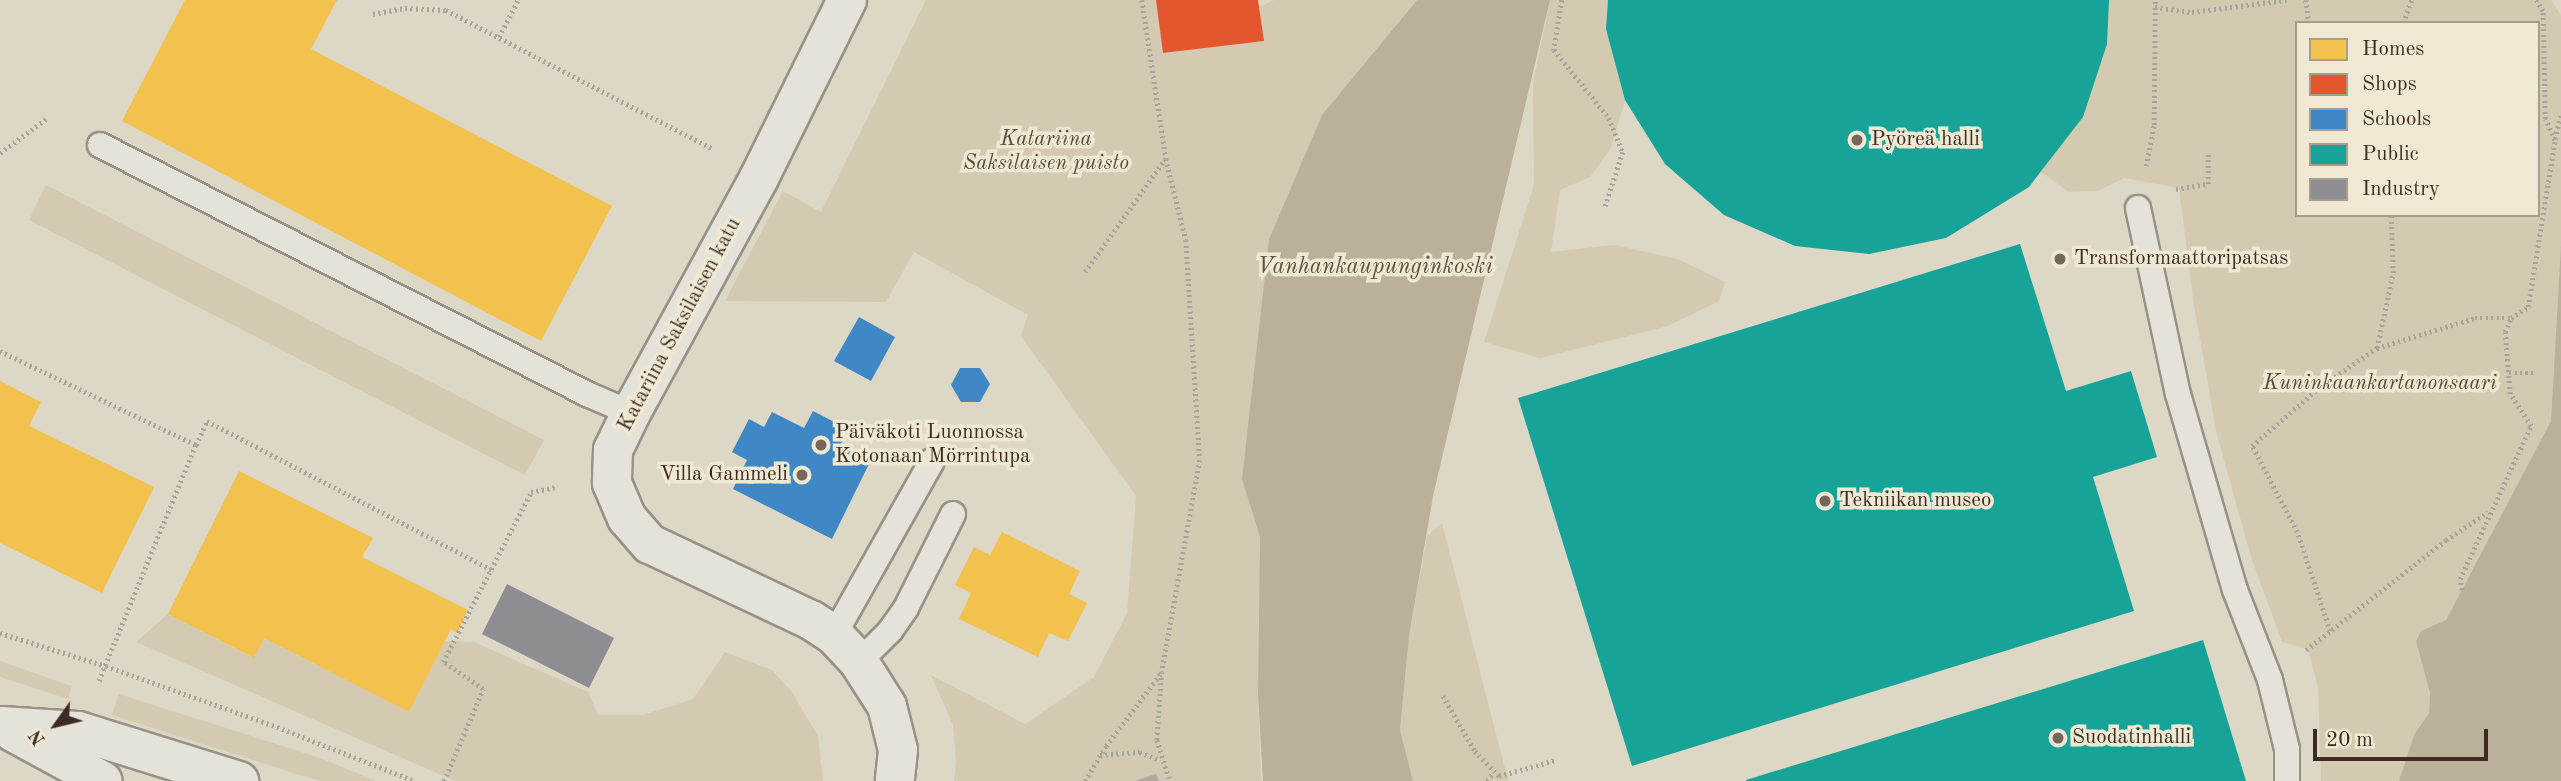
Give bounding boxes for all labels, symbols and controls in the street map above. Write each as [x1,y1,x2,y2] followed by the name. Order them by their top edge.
[2295,21,2540,217] legend
[2362,39,2424,60] text: Homes
[2362,74,2417,95] text: Shops
[2362,109,2431,130] text: Schools
[963,127,1129,177] park label: Katariina Saksilaisen puisto
[1871,127,1980,153] place label: Pyöreä halli
[1849,132,1865,148] marker: Pyöreä halli
[2362,144,2419,165] text: Public
[2362,179,2440,200] text: Industry
[613,214,747,436] street label: Katariina Saksilaisen katu
[2074,246,2288,272] place label: Transformaattoripatsas
[2052,251,2068,267] marker: Transformaattoripatsas
[1257,253,1493,281] water label: Vanhankaupunginkoski
[2263,371,2497,397] park label: Kuninkaankartanonsaari
[835,420,1030,470] place label: Päiväkoti Luonnossa Kotonaan Mörrintupa
[813,437,829,453] marker: Päiväkoti Luonnossa Kotonaan Mörrintupa
[660,462,788,488] place label: Villa Gammeli
[794,467,810,483] marker: Villa Gammeli
[1839,488,1991,514] place label: Tekniikan museo
[1817,493,1833,509] marker: Tekniikan museo
[21,690,91,760] north arrow
[2316,714,2491,758] scale bar
[2072,725,2191,751] place label: Suodatinhalli
[26,726,50,748] text: N
[2050,730,2066,746] marker: Suodatinhalli
[2326,730,2373,751] text: 20 m

